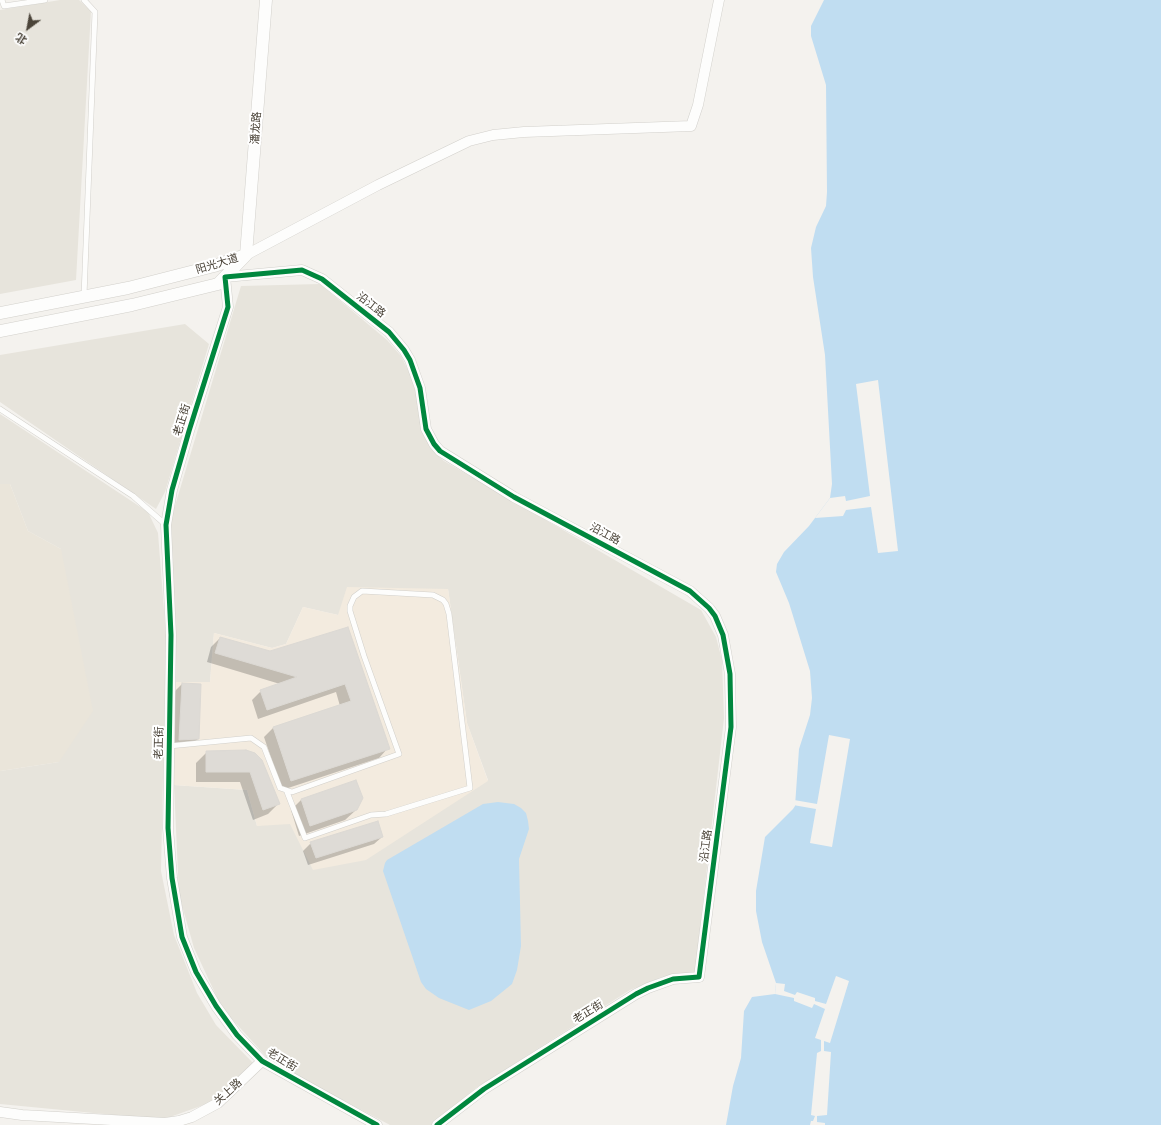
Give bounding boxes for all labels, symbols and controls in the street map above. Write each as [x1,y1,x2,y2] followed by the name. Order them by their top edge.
[8,8,48,48] north arrow
[13,30,29,47] text: 北
[248,111,264,145] street label: 潘龙路
[194,251,240,277] street label: 阳光大道
[354,290,388,320] street label: 沿江路
[171,402,193,438] street label: 老正街
[587,520,623,548] street label: 沿江路
[152,726,166,760] street label: 老正街
[697,829,715,863] street label: 沿江路
[571,998,605,1026] street label: 老正街
[264,1046,300,1074] street label: 老正街
[211,1076,245,1108] street label: 关上路

